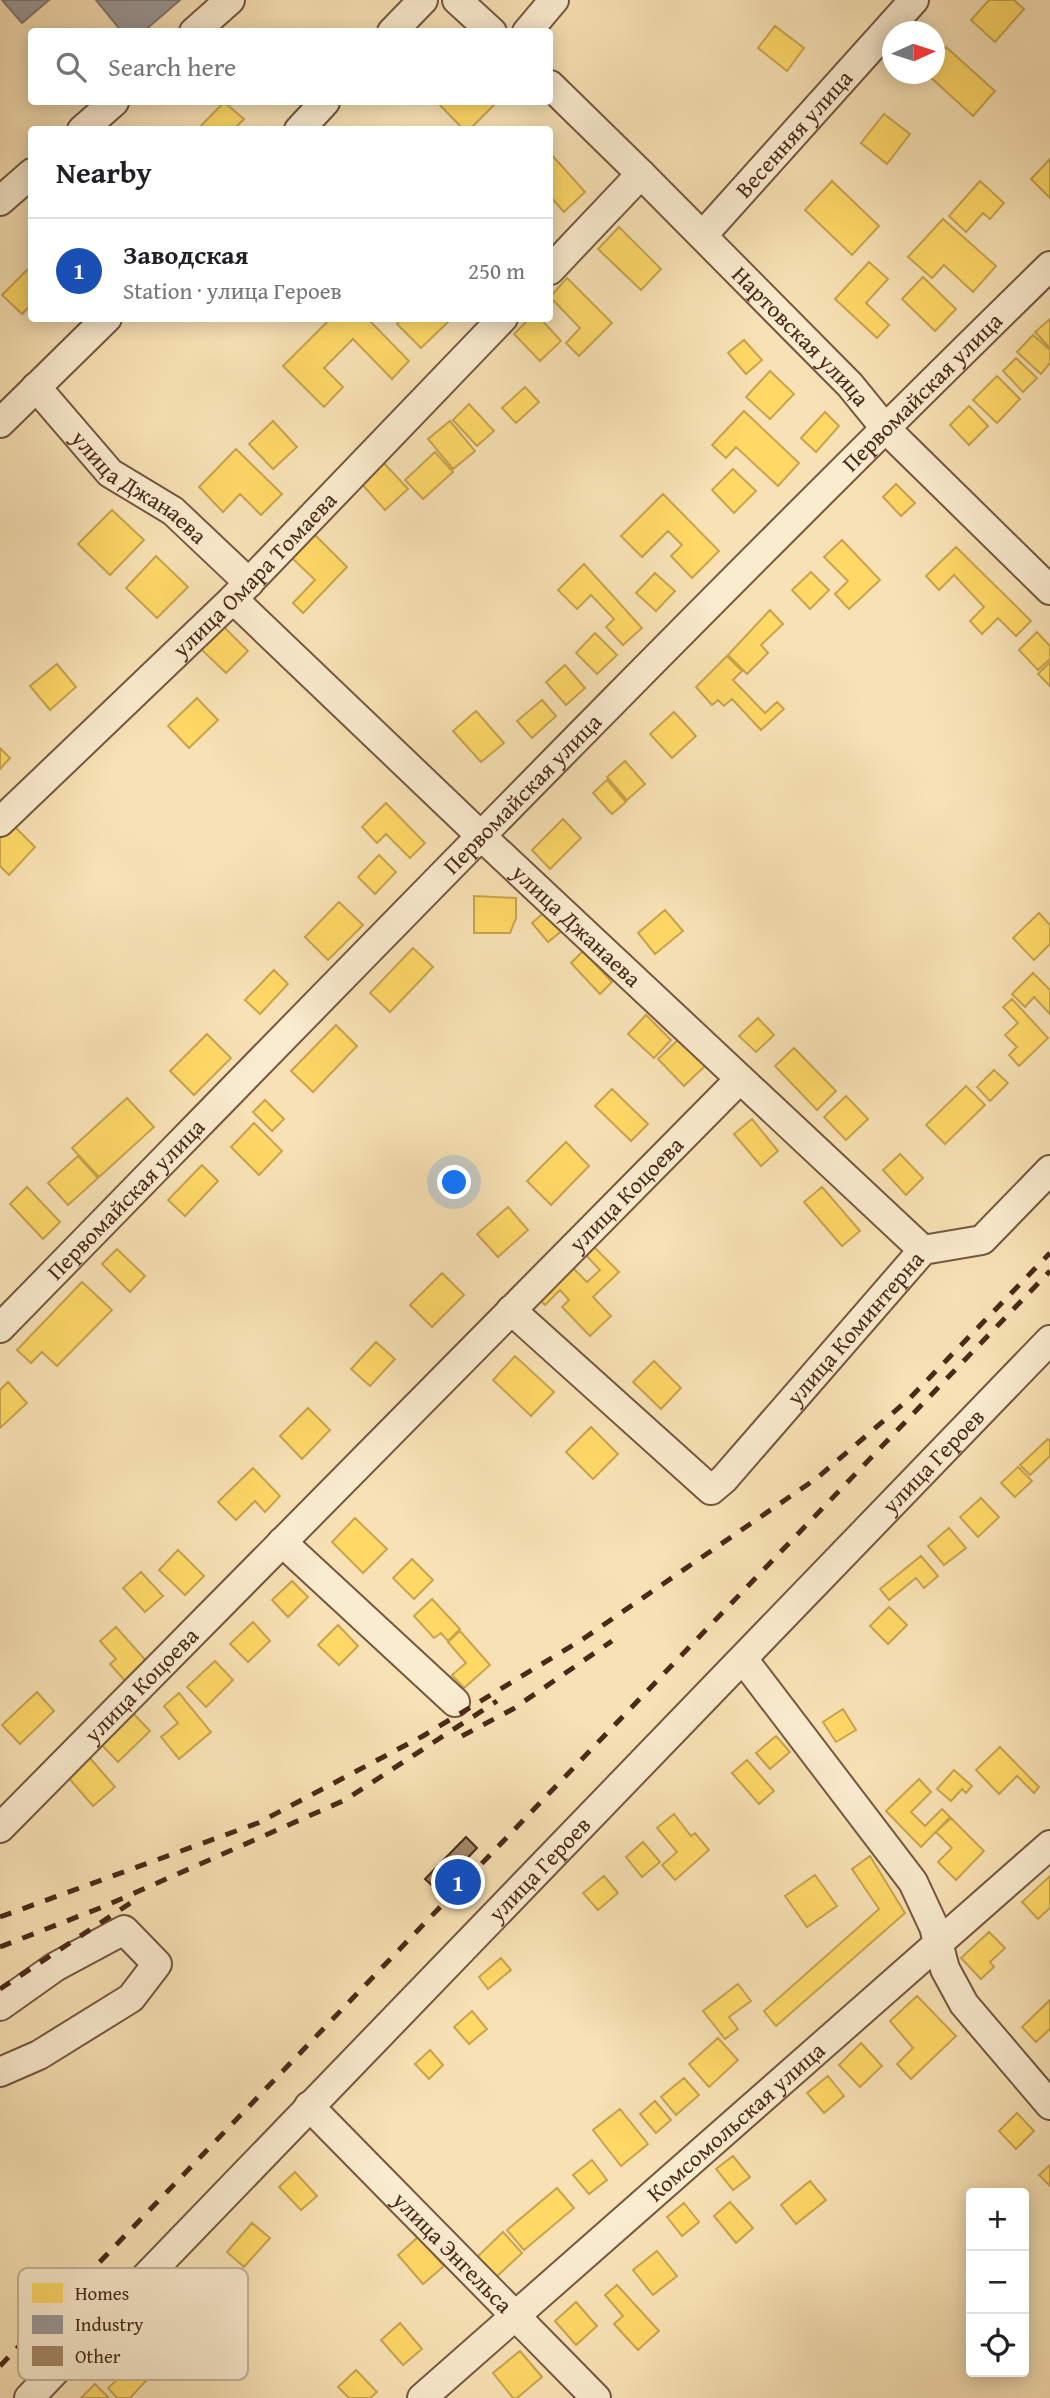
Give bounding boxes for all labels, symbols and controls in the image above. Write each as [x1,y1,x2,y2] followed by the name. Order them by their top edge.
[882,21,945,84] north arrow
[28,28,553,105] search box
[108,47,236,86] text: Search here
[52,48,90,86] icon: search
[727,62,860,205] street label: Весенняя улица
[56,150,152,194] text: Nearby
[123,235,249,274] text: Заводская
[73,254,85,287] text: 1
[468,254,525,287] text: 250 m
[725,258,878,413] street label: Нартовская улица
[123,274,342,307] text: Station · улица Героев
[834,305,1010,479] street label: Первомайская улица
[63,422,215,551] street label: улица Джанаева
[164,484,344,666] street label: улица Омара Томаева
[435,706,609,881] street label: Первомайская улица
[504,855,649,994] street label: улица Джанаева
[39,1111,212,1287] street label: Первомайская улица
[560,1129,691,1260] street label: улица Коцоева
[437,1165,471,1199] your location
[778,1243,931,1413] street label: улица Коминтерна
[873,1401,992,1522] street label: улица Героев
[75,1619,206,1751] street label: улица Коцоева
[479,1809,598,1930] street label: улица Героев
[435,1856,481,1908] pin: 1
[639,2034,832,2209] street label: Комсомольская улица
[385,2183,521,2320] street label: улица Энгельса
[966,2188,1029,2377] map controls
[966,2188,1029,2251] button: +
[966,2251,1029,2314] button: −
[18,2268,248,2380] legend
[75,2279,129,2307] text: Homes
[75,2310,144,2338] text: Industry
[966,2314,1029,2377] button: locate
[75,2342,121,2370] text: Other

